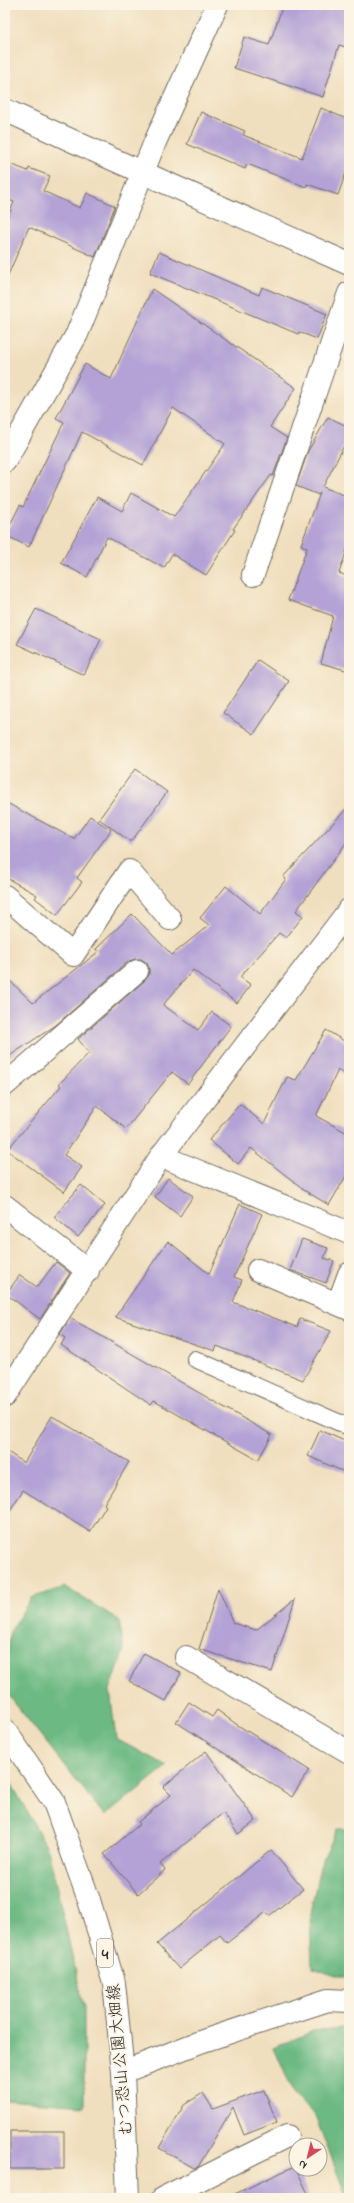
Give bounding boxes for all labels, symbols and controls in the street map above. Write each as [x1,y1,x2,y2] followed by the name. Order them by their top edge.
[97,1939,113,1967] road number: 4
[101,1983,140,2137] street label: むつ恐山公園大畑線
[288,2137,328,2177] north arrow
[295,2156,310,2173] text: N

